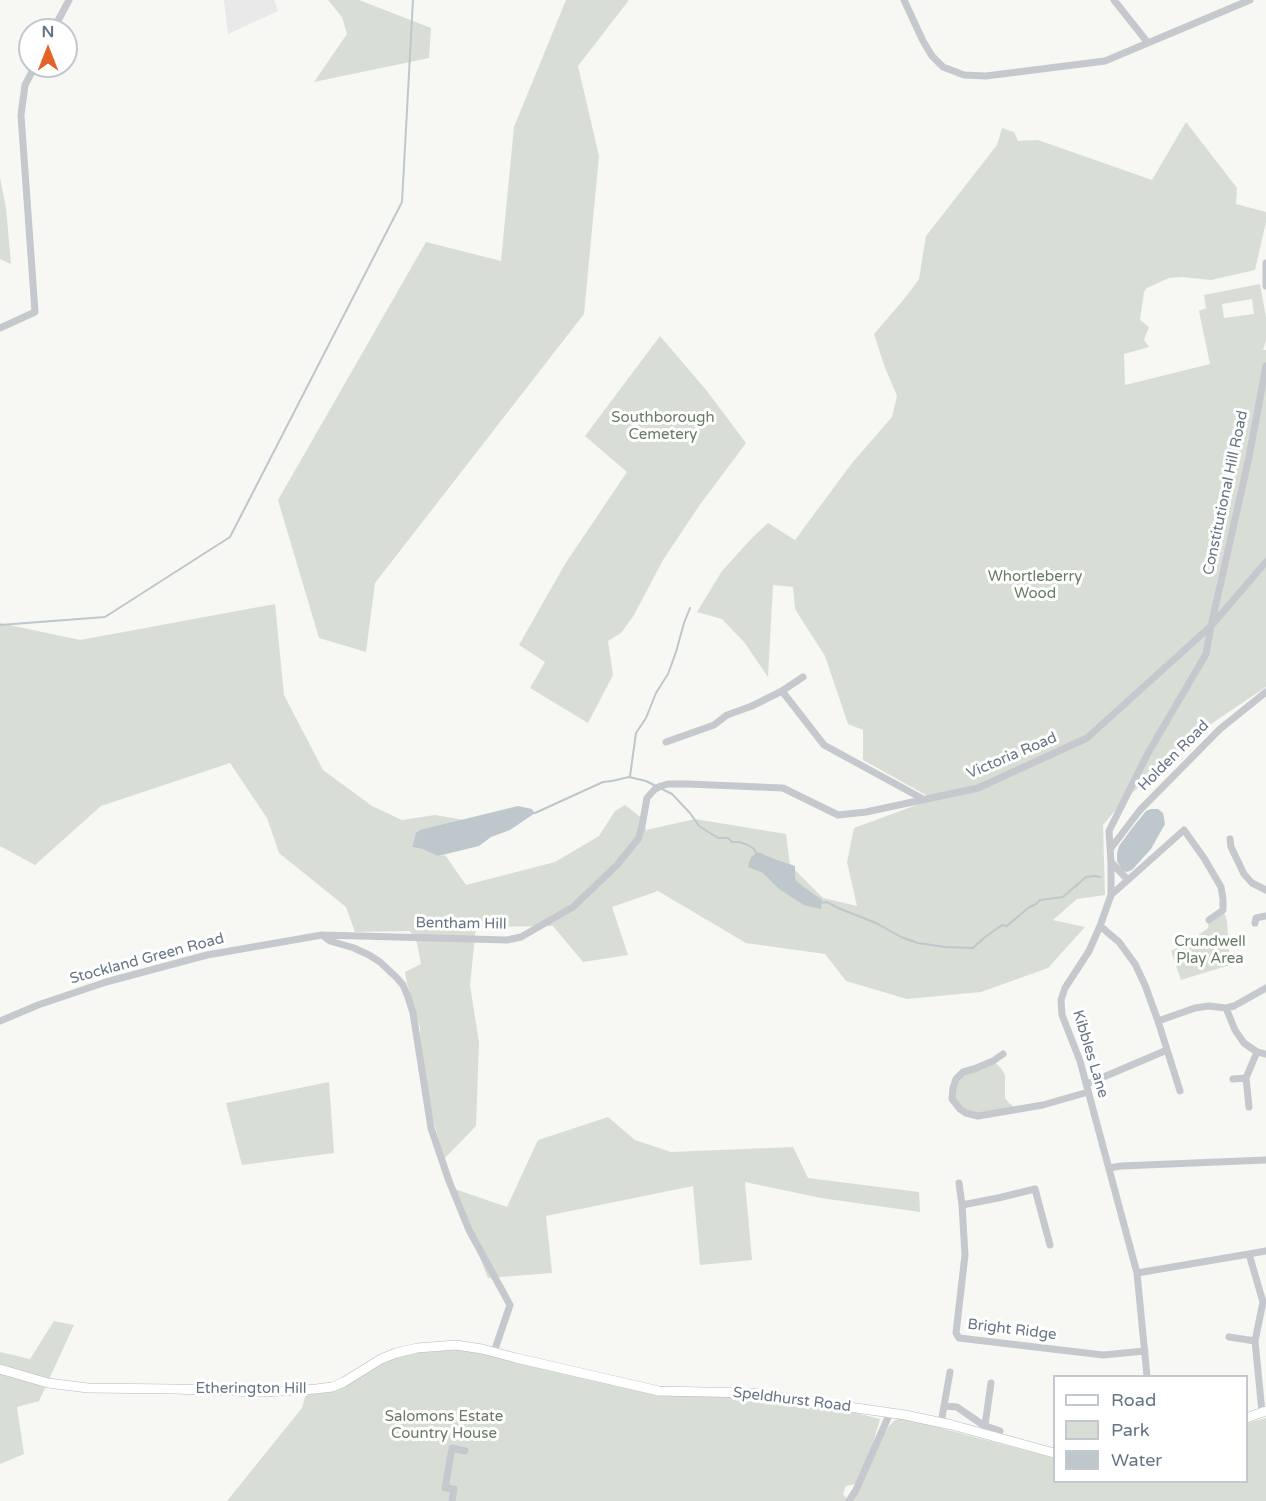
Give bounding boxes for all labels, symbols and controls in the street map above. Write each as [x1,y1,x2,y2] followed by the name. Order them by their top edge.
[18,18,78,78] north arrow
[42,22,54,42] text: N
[611,409,715,444] park label: Southborough Cemetery
[1200,409,1252,577] street label: Constitutional Hill Road
[988,568,1082,603] park label: Whortleberry Wood
[1135,717,1213,795] street label: Holden Road
[964,729,1060,783] street label: Victoria Road
[415,914,507,934] street label: Bentham Hill
[68,930,226,988] street label: Stockland Green Road
[1174,933,1246,968] park label: Crundwell Play Area
[1068,1008,1112,1100] street label: Kibbles Lane
[966,1316,1058,1344] street label: Bright Ridge
[1053,1375,1248,1483] legend
[196,1380,306,1398] street label: Etherington Hill
[732,1384,852,1416] street label: Speldhurst Road
[1111,1389,1156,1411] text: Road
[385,1408,503,1443] park label: Salomons Estate Country House
[1111,1419,1149,1441] text: Park
[1111,1449,1162,1471] text: Water

